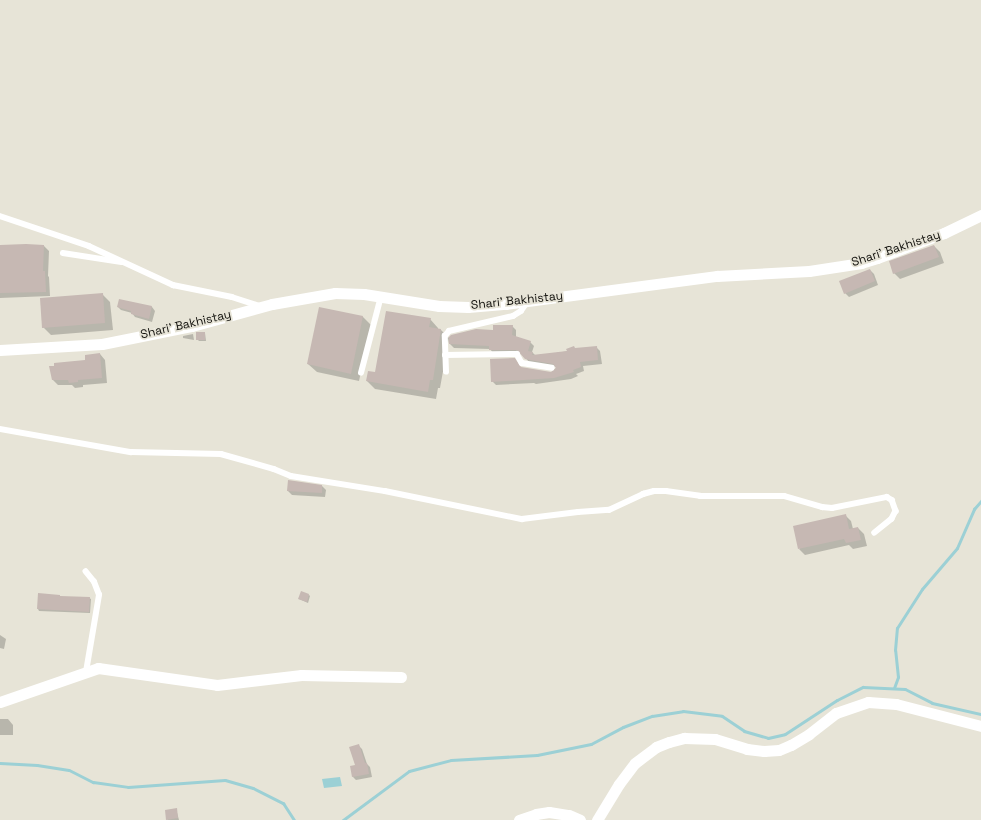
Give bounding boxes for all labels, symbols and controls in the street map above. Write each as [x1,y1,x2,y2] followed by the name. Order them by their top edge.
[850,228,942,270] street label: Shari' Bakhistay
[470,289,564,313] street label: Shari' Bakhistay
[139,308,233,342] street label: Shari' Bakhistay

